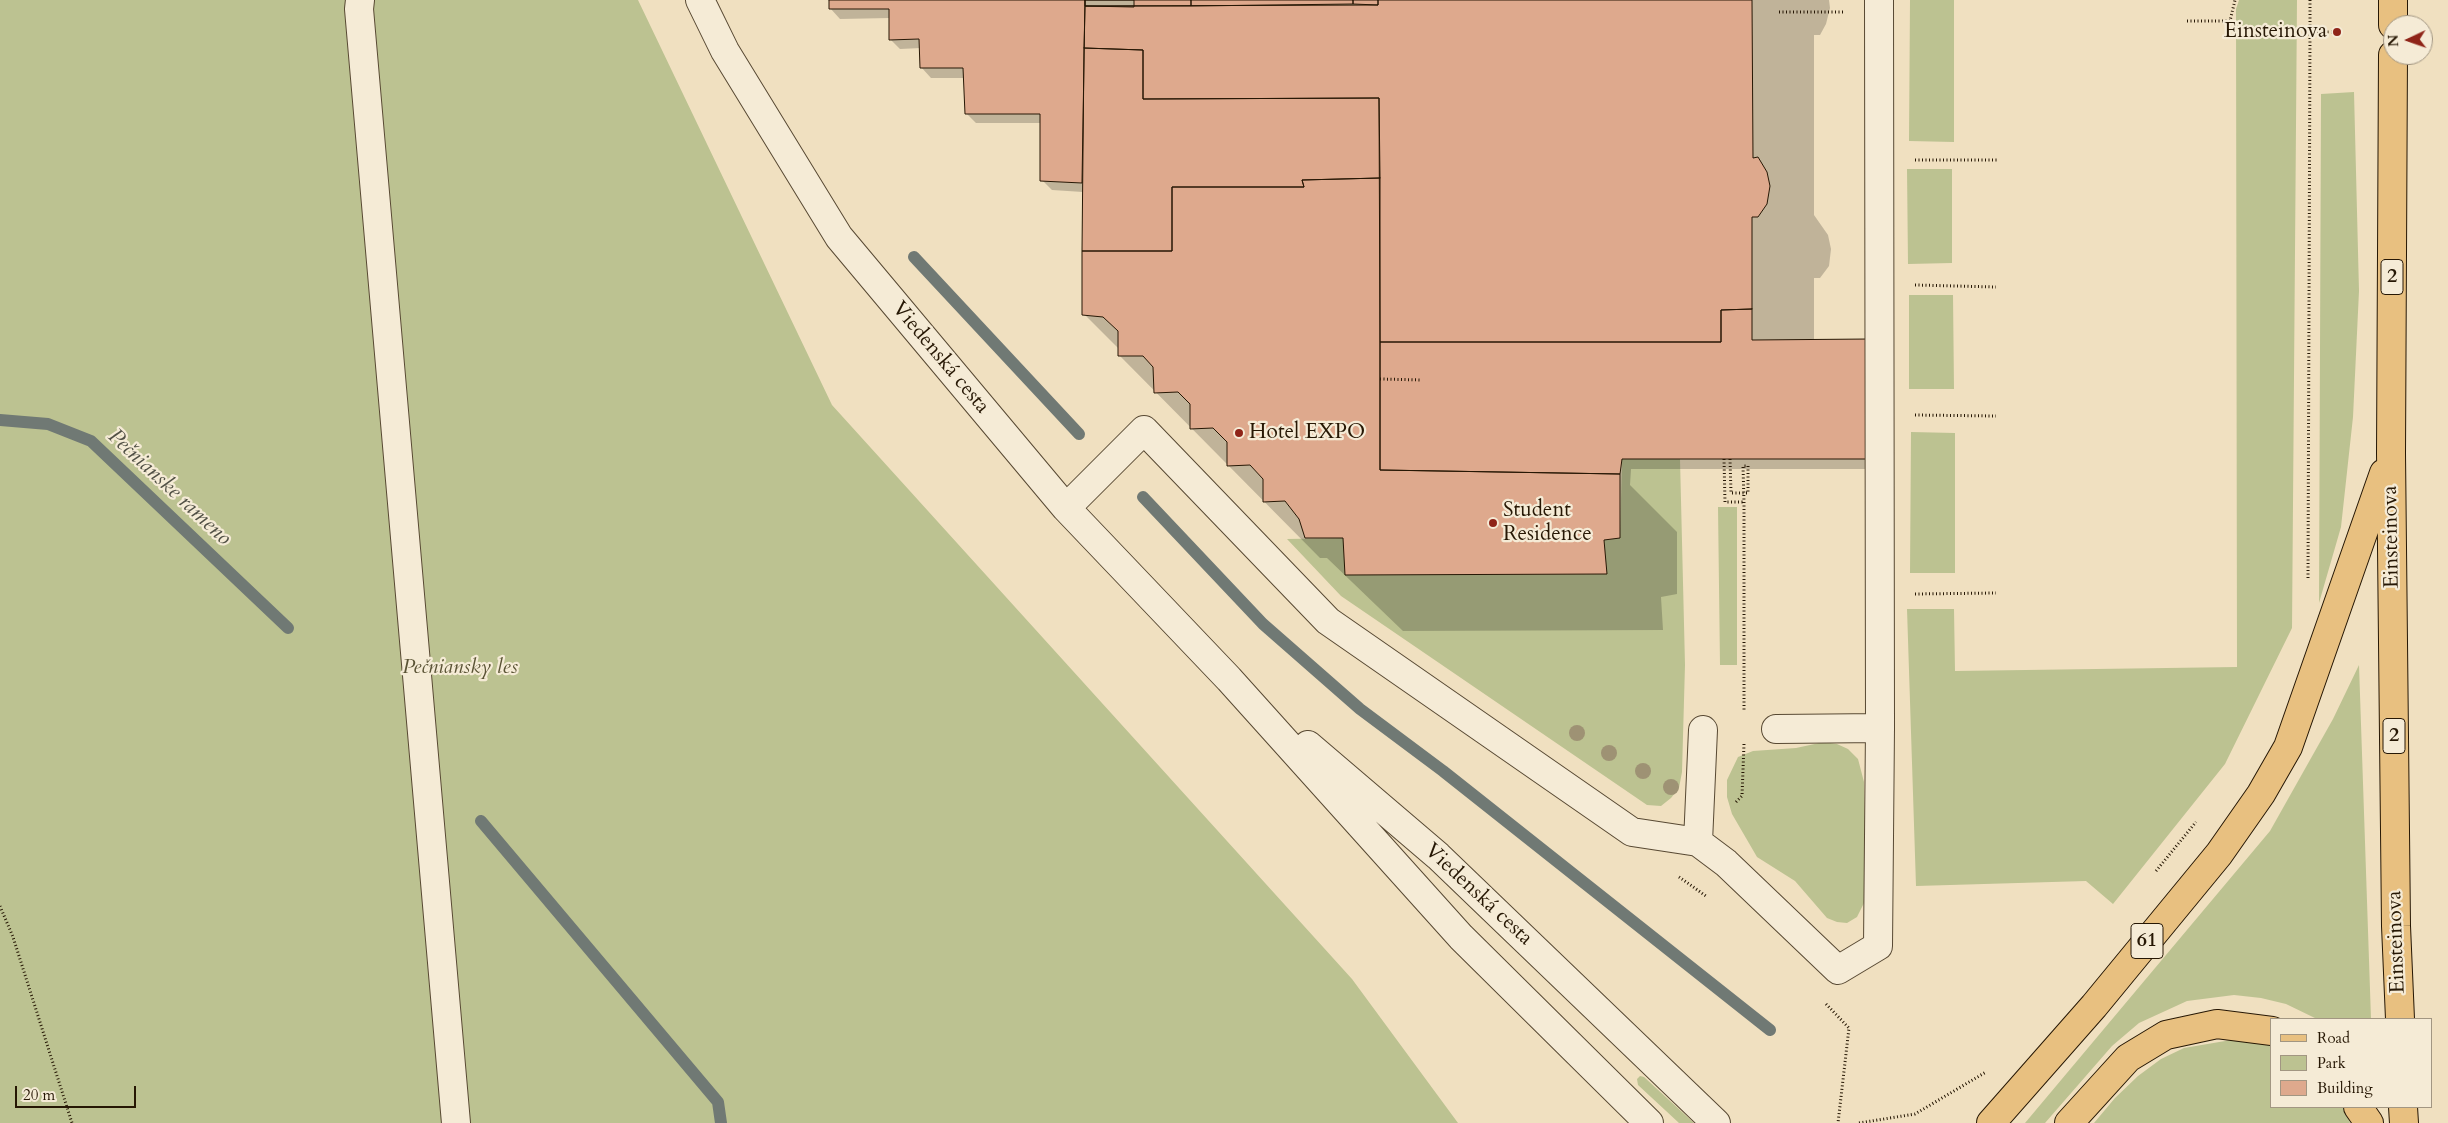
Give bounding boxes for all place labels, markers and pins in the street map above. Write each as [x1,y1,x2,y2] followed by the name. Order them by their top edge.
[2224,19,2327,45] place label: Einsteinova
[2331,26,2343,38] marker: Einsteinova
[1249,420,1365,446] place label: Hotel EXPO
[1233,427,1245,439] marker: Hotel EXPO
[1503,498,1592,548] place label: Student Residence
[1487,517,1499,529] marker: Student Residence

